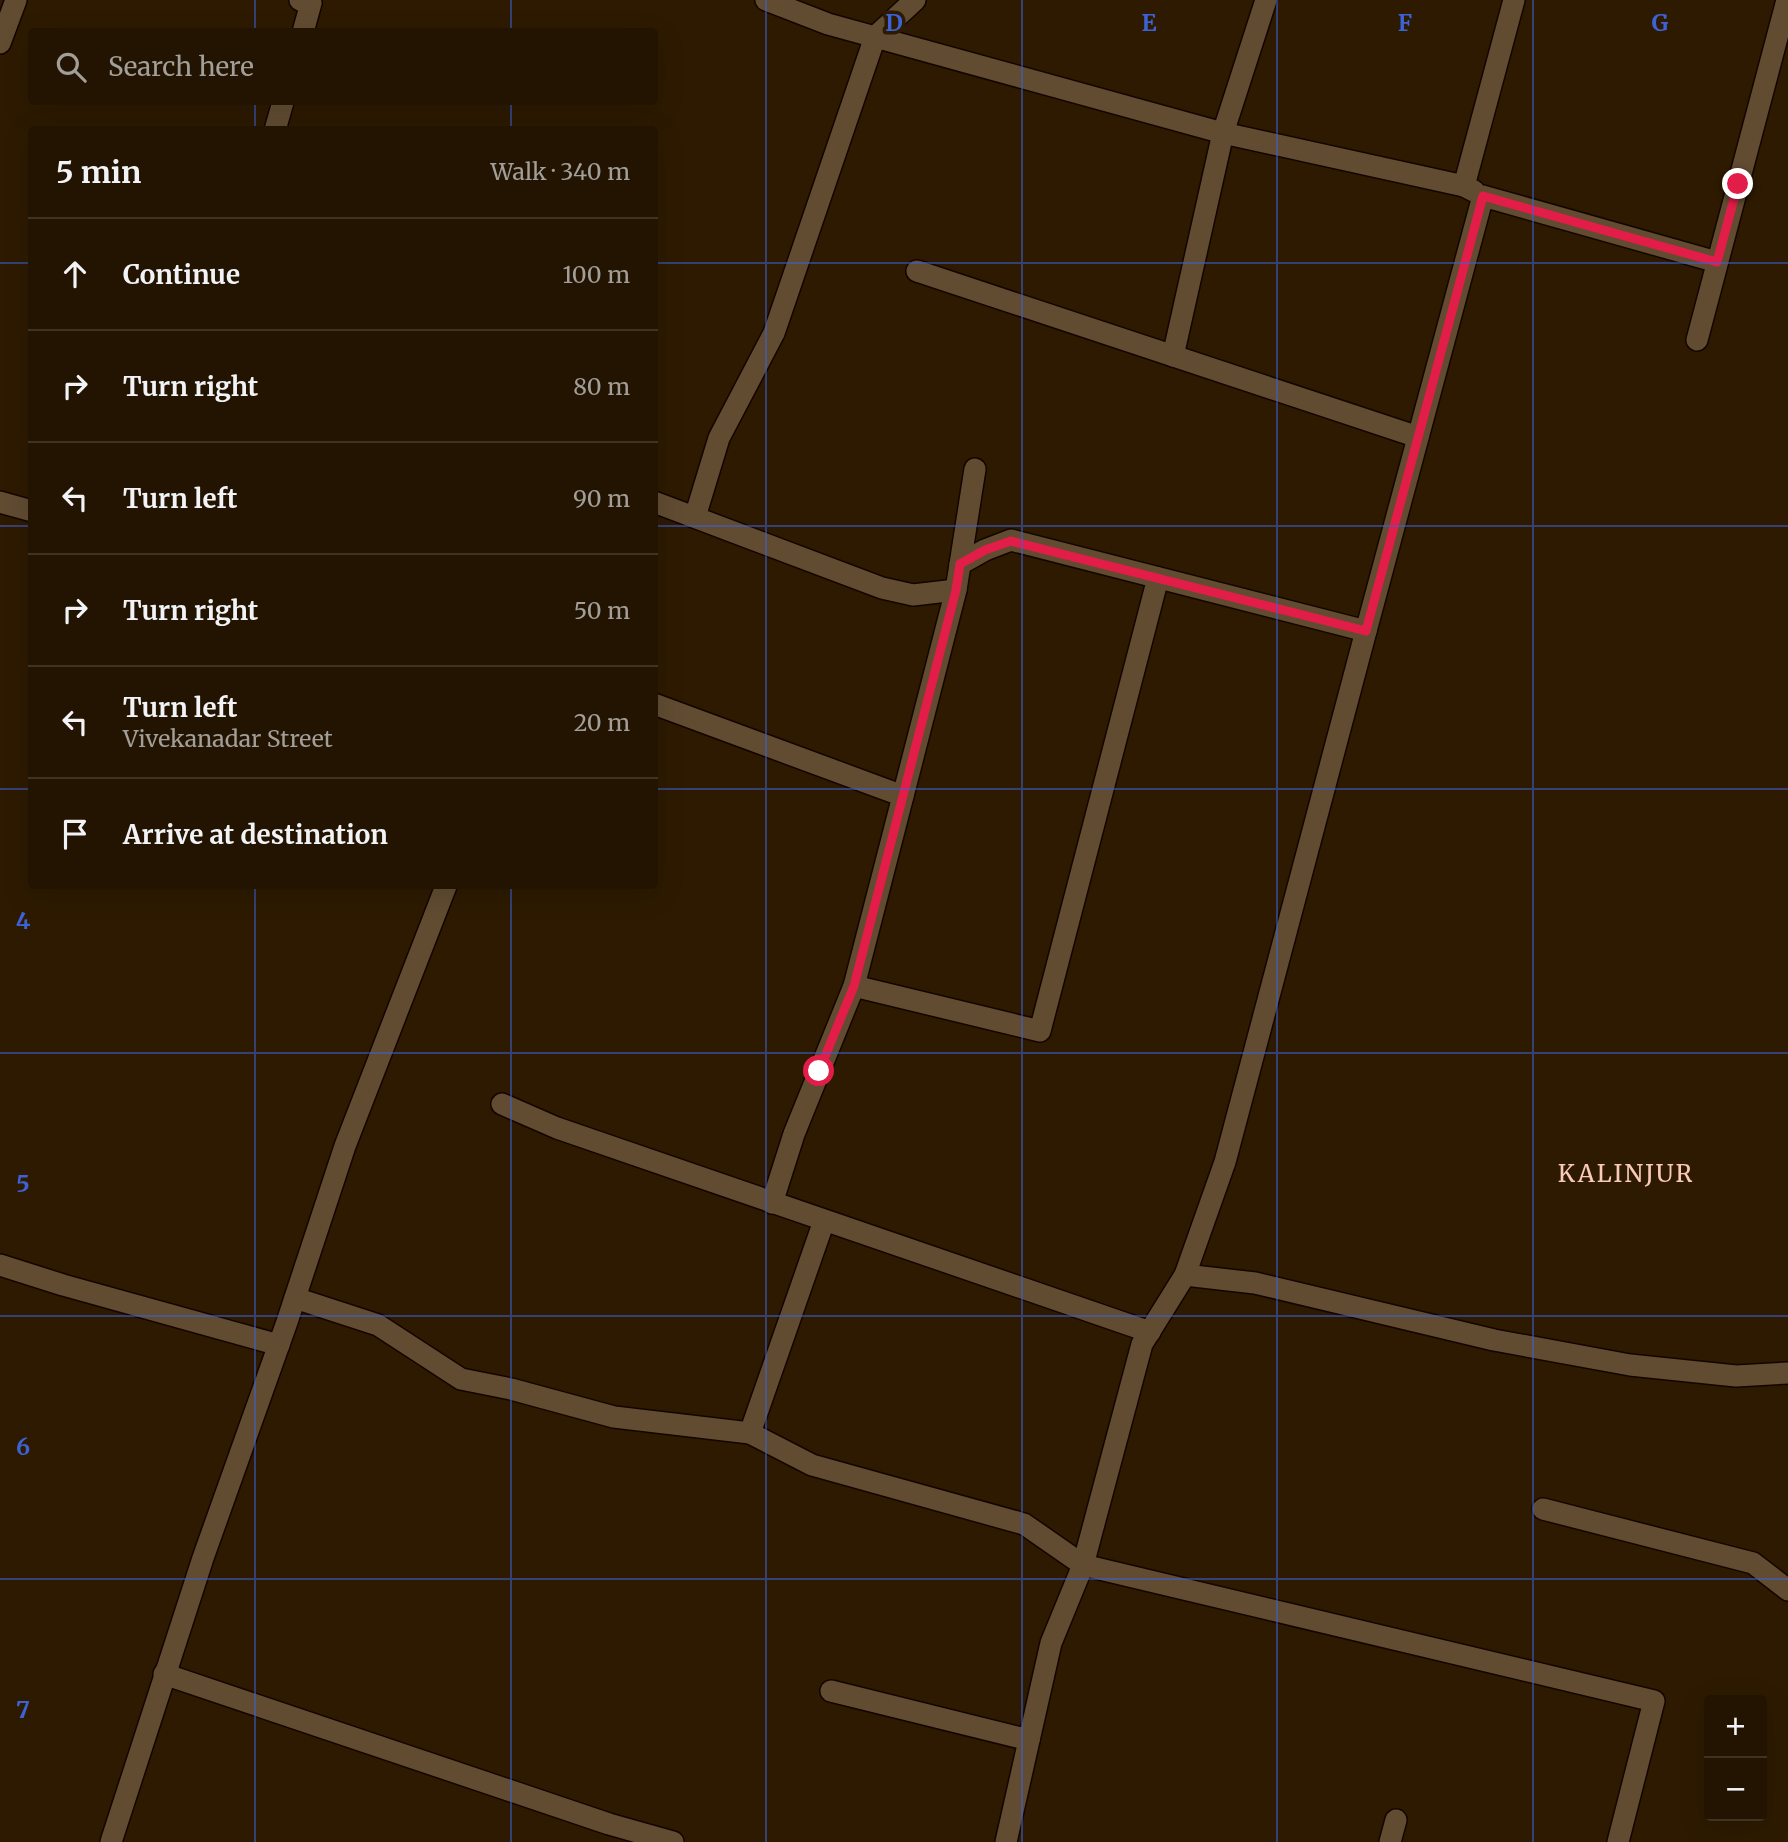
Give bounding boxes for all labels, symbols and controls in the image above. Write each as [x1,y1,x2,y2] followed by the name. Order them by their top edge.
[885,8,903,37] text: D
[1141,8,1157,37] text: E
[1398,8,1412,37] text: F
[1652,8,1669,37] text: G
[28,28,658,105] search box
[52,48,90,86] icon: search
[108,50,254,83] text: Search here
[56,153,141,191] text: 5 min
[490,157,630,186] text: Walk · 340 m
[1722,168,1753,199] route end
[56,255,94,293] icon: ahead
[123,258,240,291] text: Continue
[562,260,630,289] text: 100 m
[56,367,94,405] icon: right
[123,370,258,403] text: Turn right
[573,372,630,401] text: 80 m
[56,479,94,517] icon: left
[123,482,237,515] text: Turn left
[573,484,630,513] text: 90 m
[56,591,94,629] icon: right
[123,594,258,627] text: Turn right
[574,596,630,625] text: 50 m
[123,691,237,724] text: Turn left
[56,703,94,741] icon: left
[574,708,630,737] text: 20 m
[123,724,333,753] text: Vivekanadar Street
[56,815,94,853] icon: arrive
[123,818,388,851] text: Arrive at destination
[16,906,31,935] text: 4
[803,1055,834,1086] route start
[1558,1158,1694,1189] district label: KALINJUR
[16,1169,30,1198] text: 5
[16,1432,30,1461] text: 6
[16,1695,30,1724] text: 7
[1704,1695,1767,1821] map controls
[1704,1695,1767,1758] button: +
[1704,1758,1767,1821] button: −

